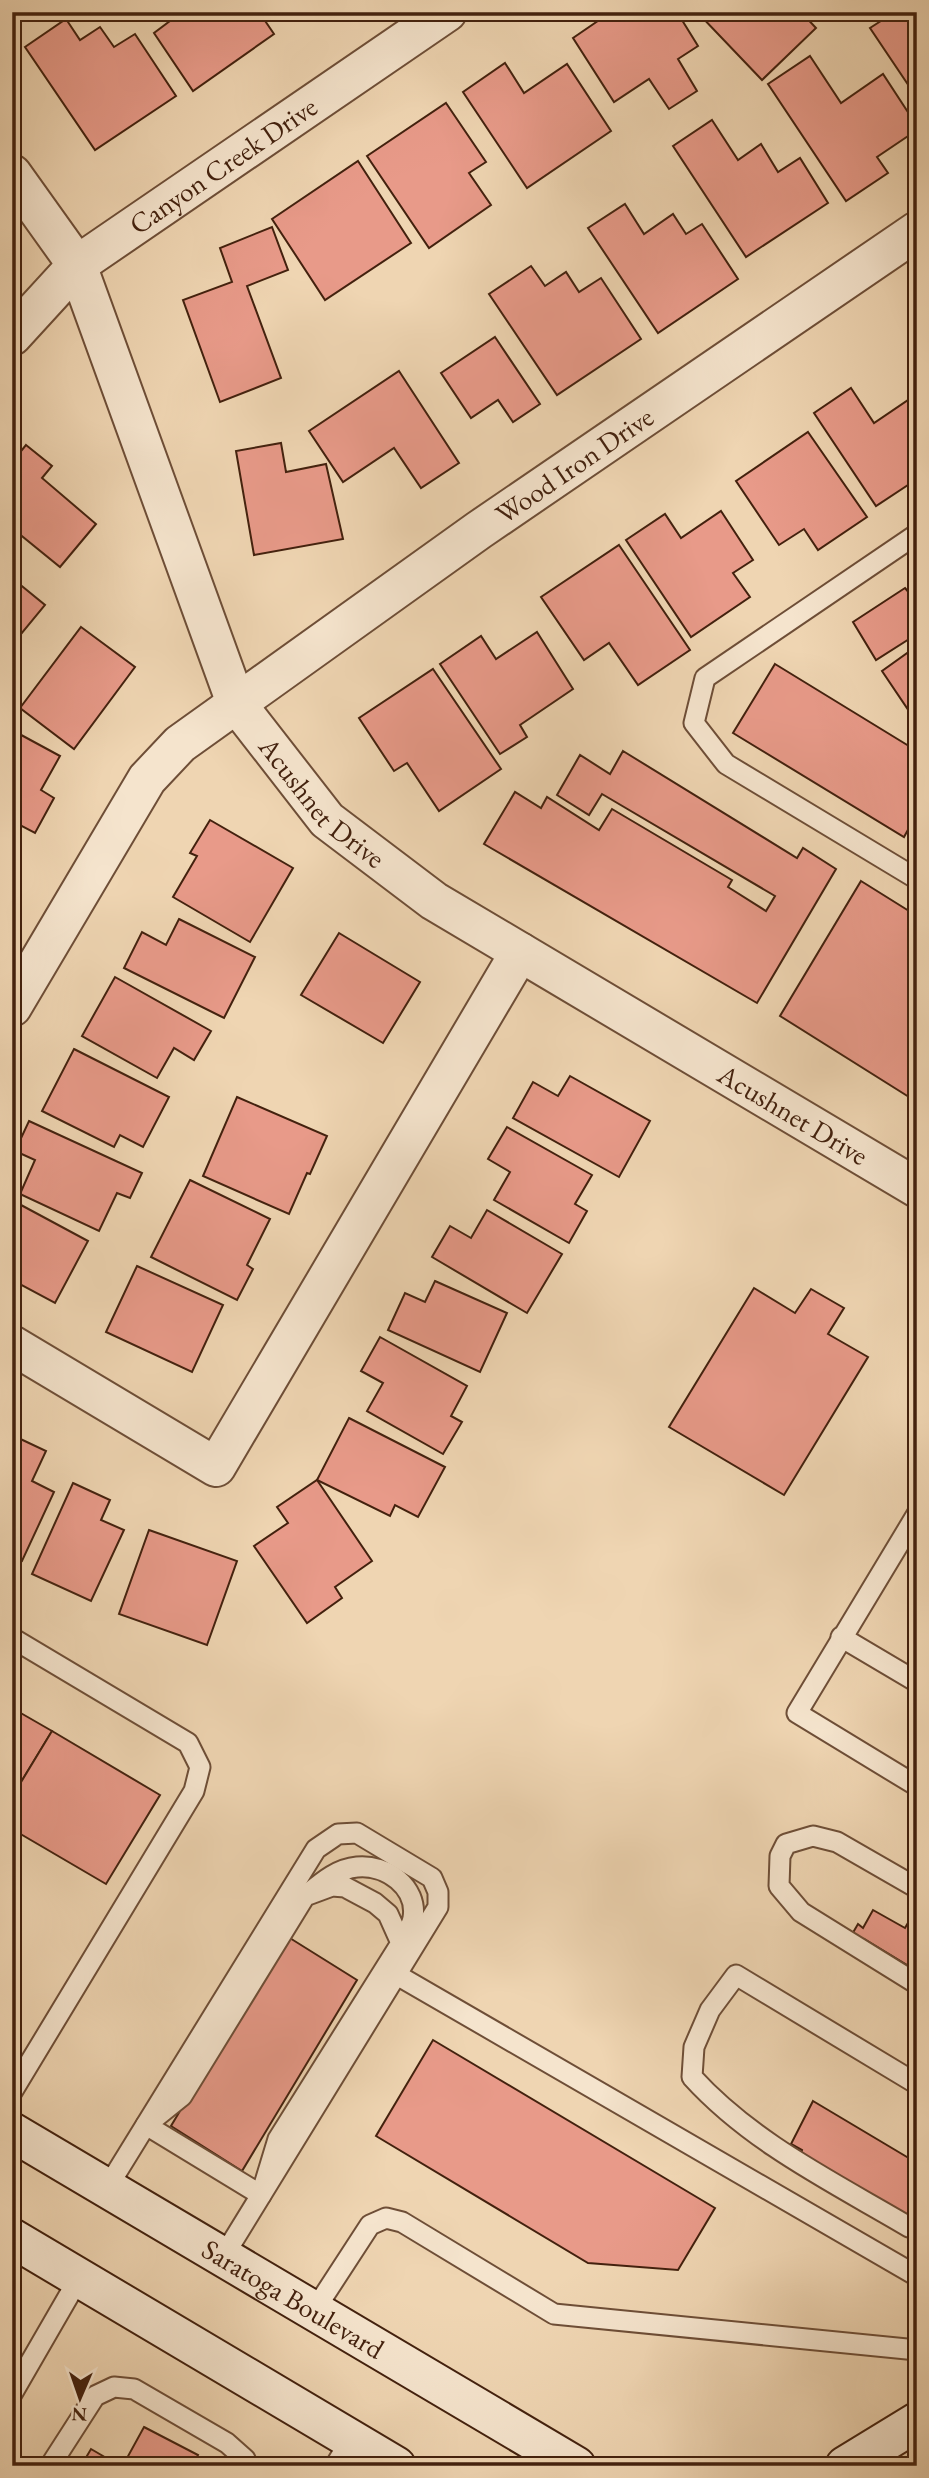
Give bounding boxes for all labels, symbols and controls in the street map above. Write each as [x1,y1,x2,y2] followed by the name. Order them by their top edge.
[122,88,324,242] street label: Canyon Creek Drive
[488,398,660,532] street label: Wood Iron Drive
[250,729,393,876] street label: Acushnet Drive
[710,1055,875,1173] street label: Acushnet Drive
[196,2231,392,2367] street label: Saratoga Boulevard
[46,2362,116,2432] north arrow
[71,2402,88,2427] text: N

